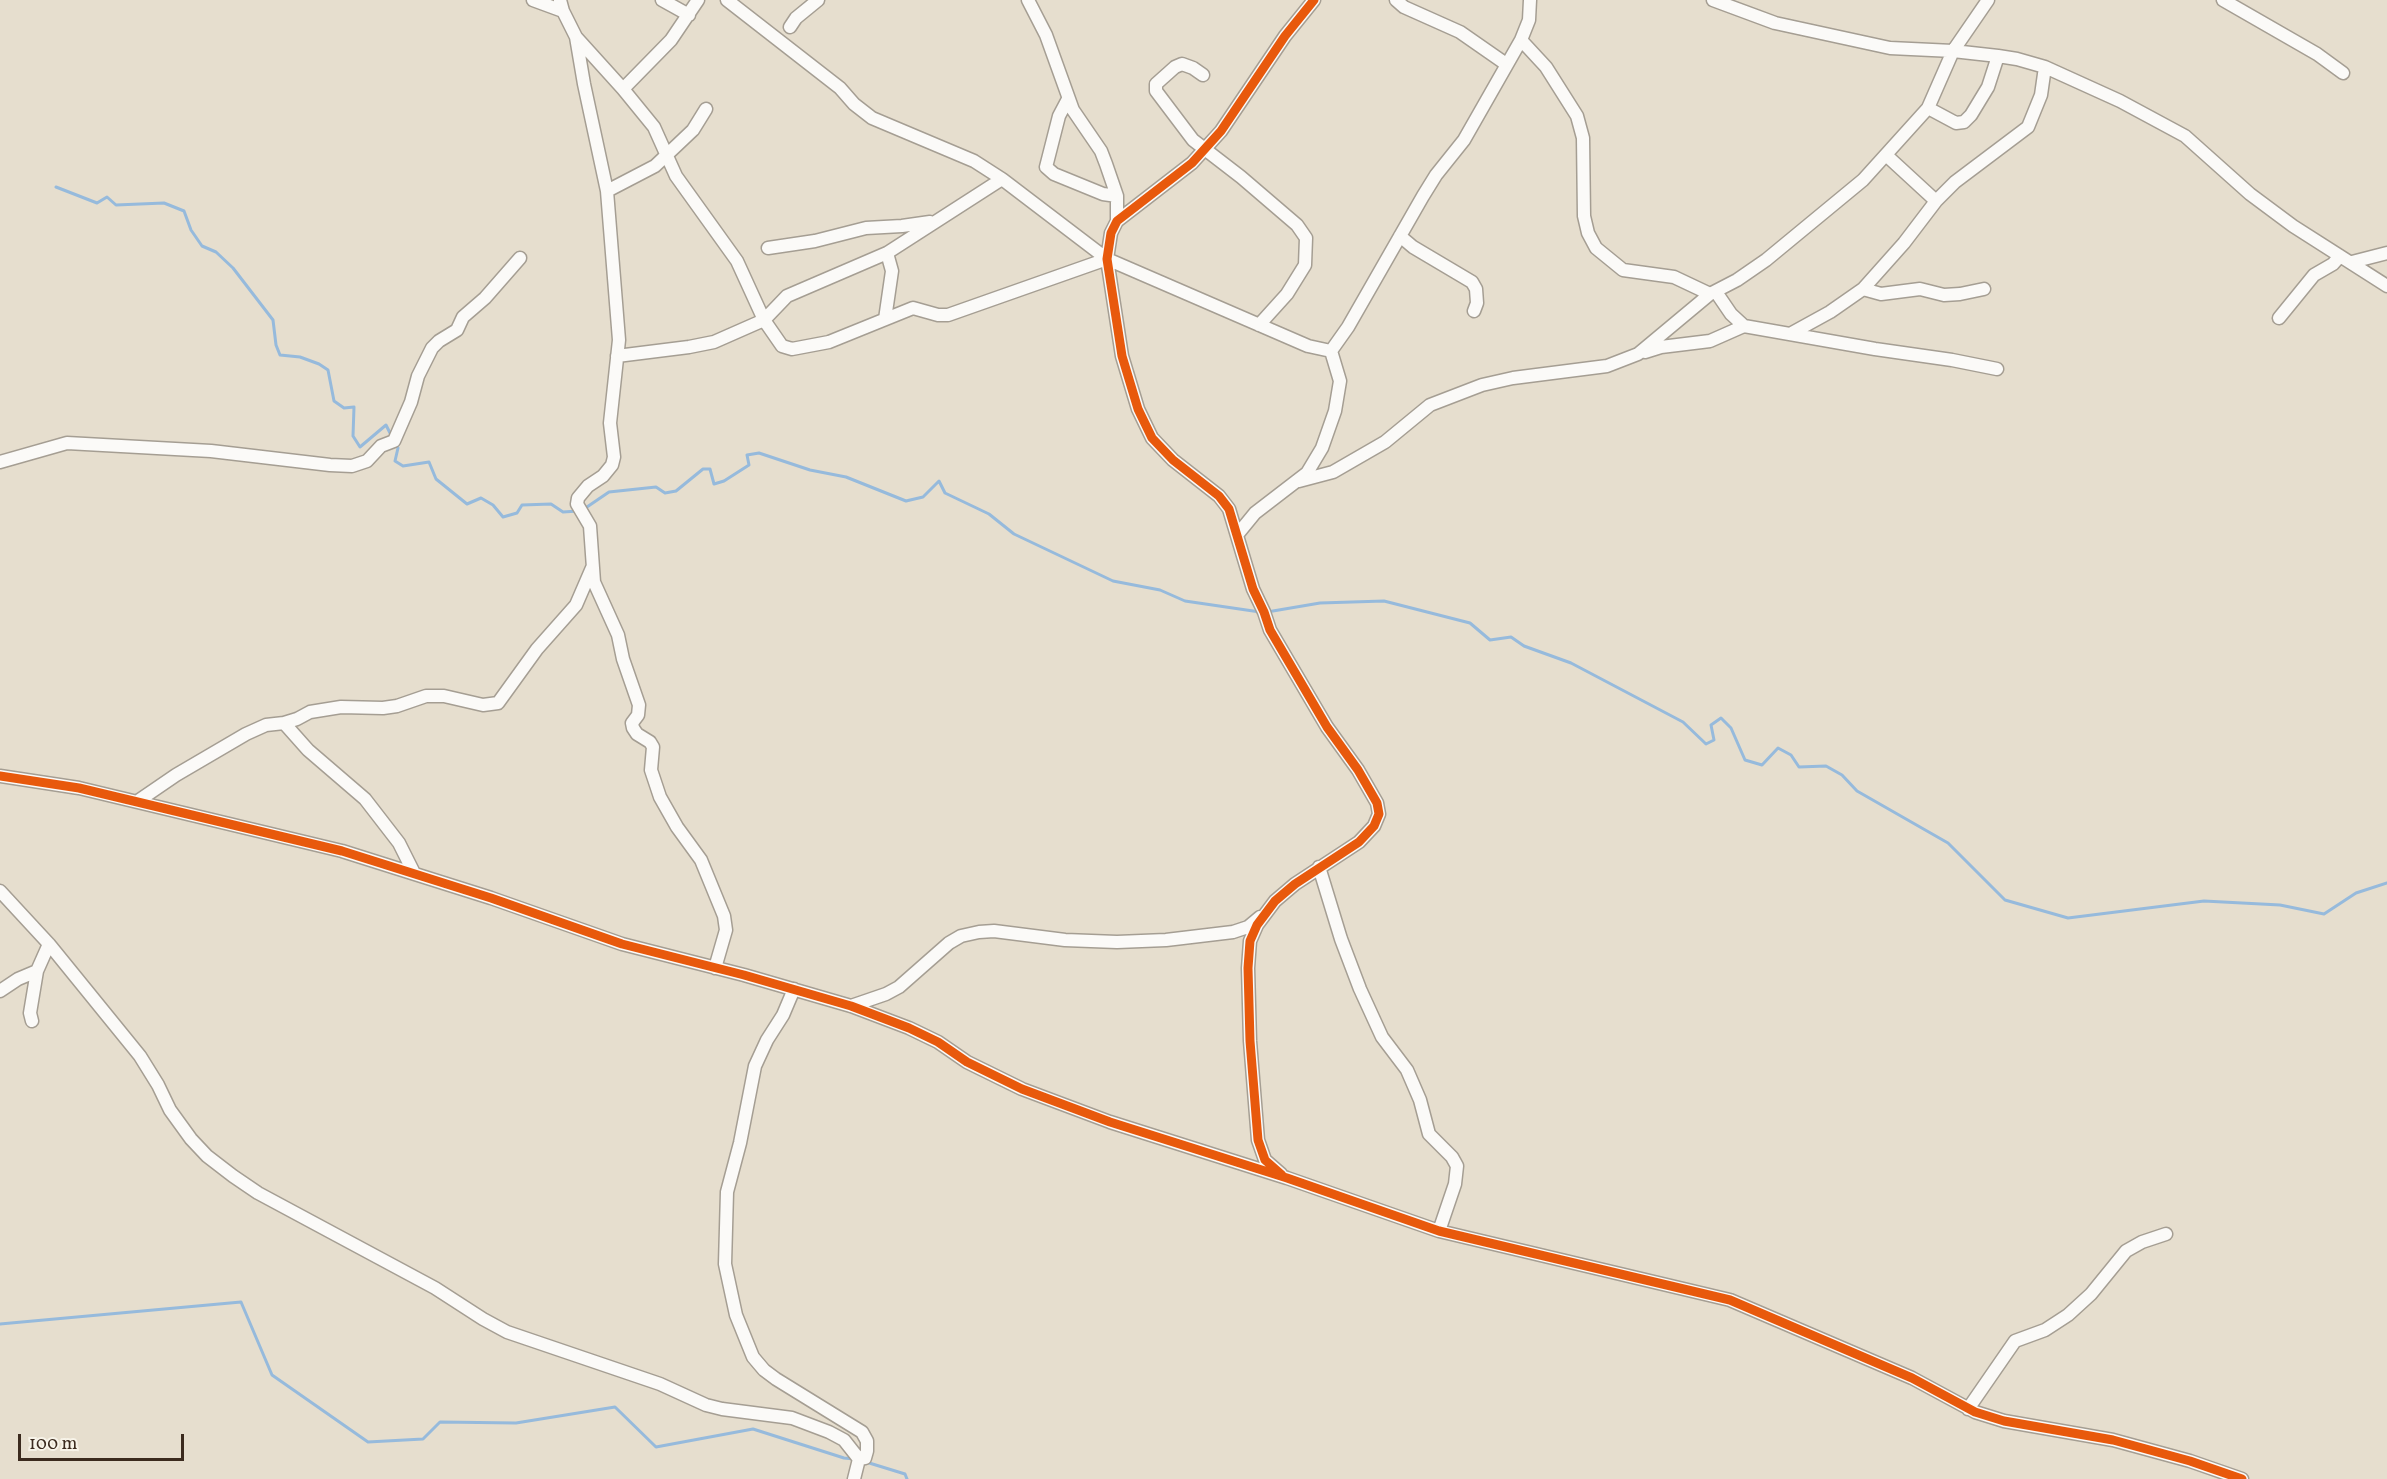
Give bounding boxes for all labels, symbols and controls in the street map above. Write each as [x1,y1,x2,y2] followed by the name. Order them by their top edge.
[21,1422,188,1460] scale bar
[29,1432,78,1457] text: 100 m

